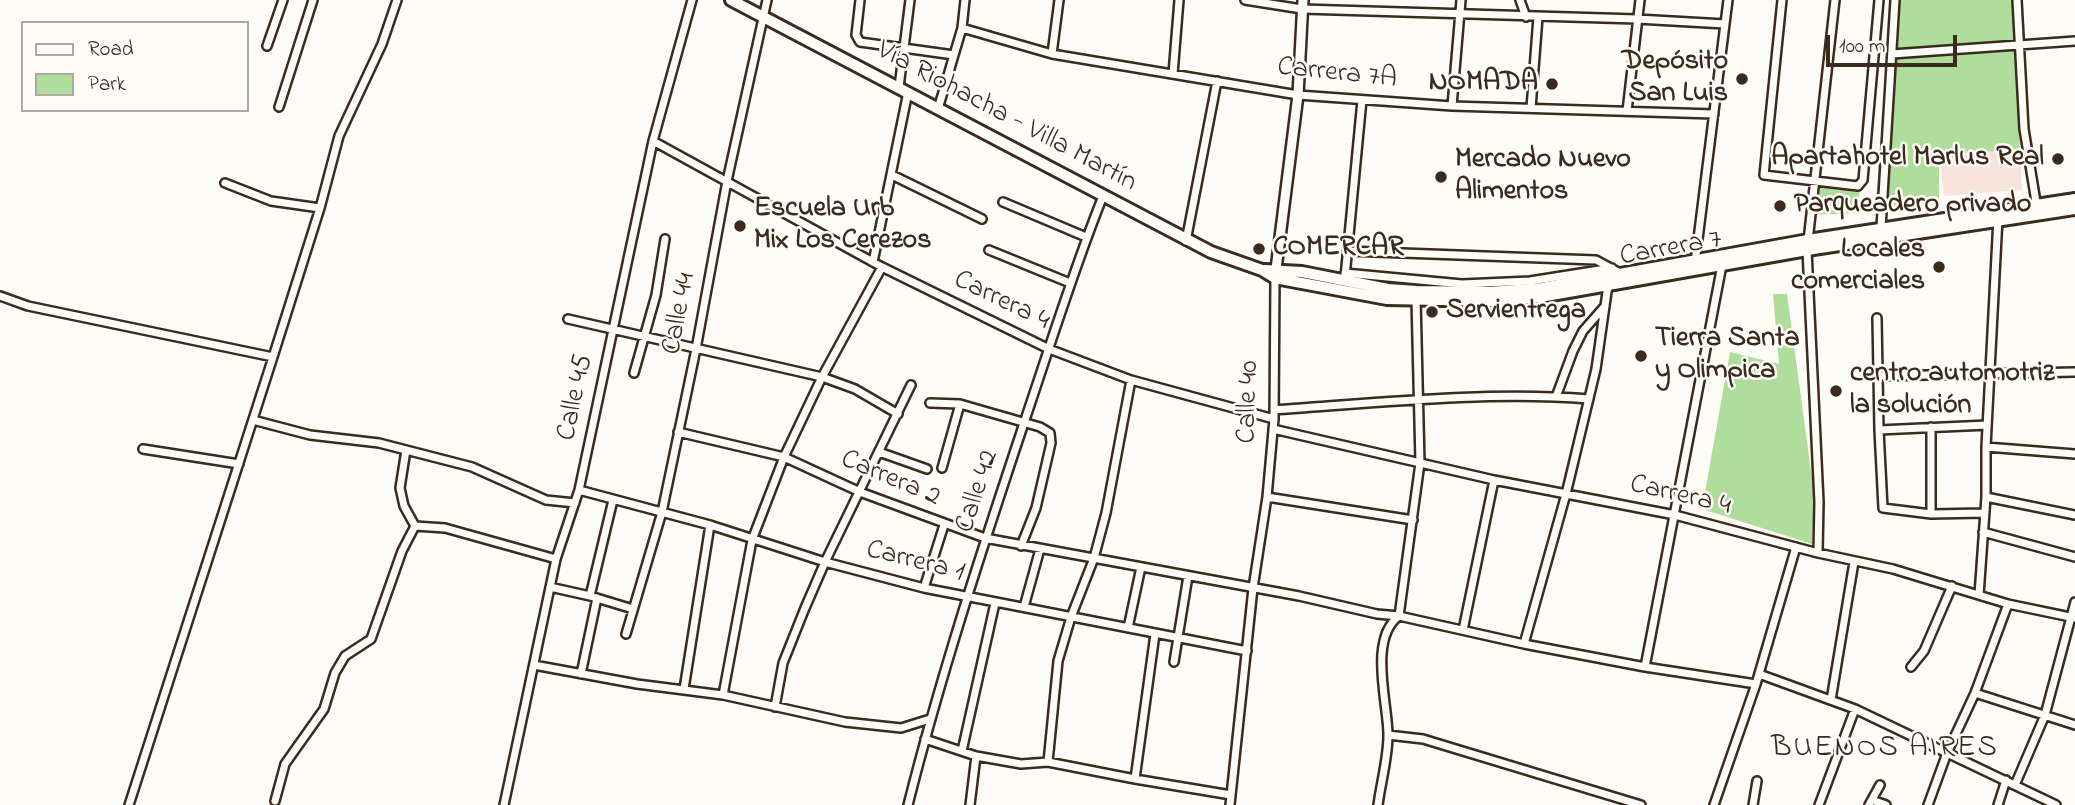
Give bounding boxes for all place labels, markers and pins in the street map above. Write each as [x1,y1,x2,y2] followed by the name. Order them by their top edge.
[1622,46,1728,112] place label: Depósito San Luis
[1429,67,1538,101] place label: NOMADA
[1734,71,1750,87] marker: Depósito San Luis
[1544,76,1560,92] marker: NOMADA
[1771,142,2044,176] place label: Apartahotel Marlus Real
[1455,144,1631,210] place label: Mercado Nuevo Alimentos
[2050,151,2066,167] marker: Apartahotel Marlus Real
[1433,169,1449,185] marker: Mercado Nuevo Alimentos
[1794,189,2031,223] place label: Parqueadero privado
[754,193,931,259] place label: Escuela Urb Mix Los Cerezos
[1772,198,1788,214] marker: Parqueadero privado
[732,218,748,234] marker: Escuela Urb Mix Los Cerezos
[1273,232,1404,266] place label: COMERCAR
[1791,234,1925,300] place label: Locales comerciales
[1251,241,1267,257] marker: COMERCAR
[1931,259,1947,275] marker: Locales comerciales
[1446,295,1586,329] place label: Servientrega
[1424,304,1440,320] marker: Servientrega
[1655,323,1800,389] place label: Tierra Santa y Olimpica
[1633,348,1649,364] marker: Tierra Santa y Olimpica
[1850,358,2055,424] place label: centro automotriz la solución
[1828,383,1844,399] marker: centro automotriz la solución

